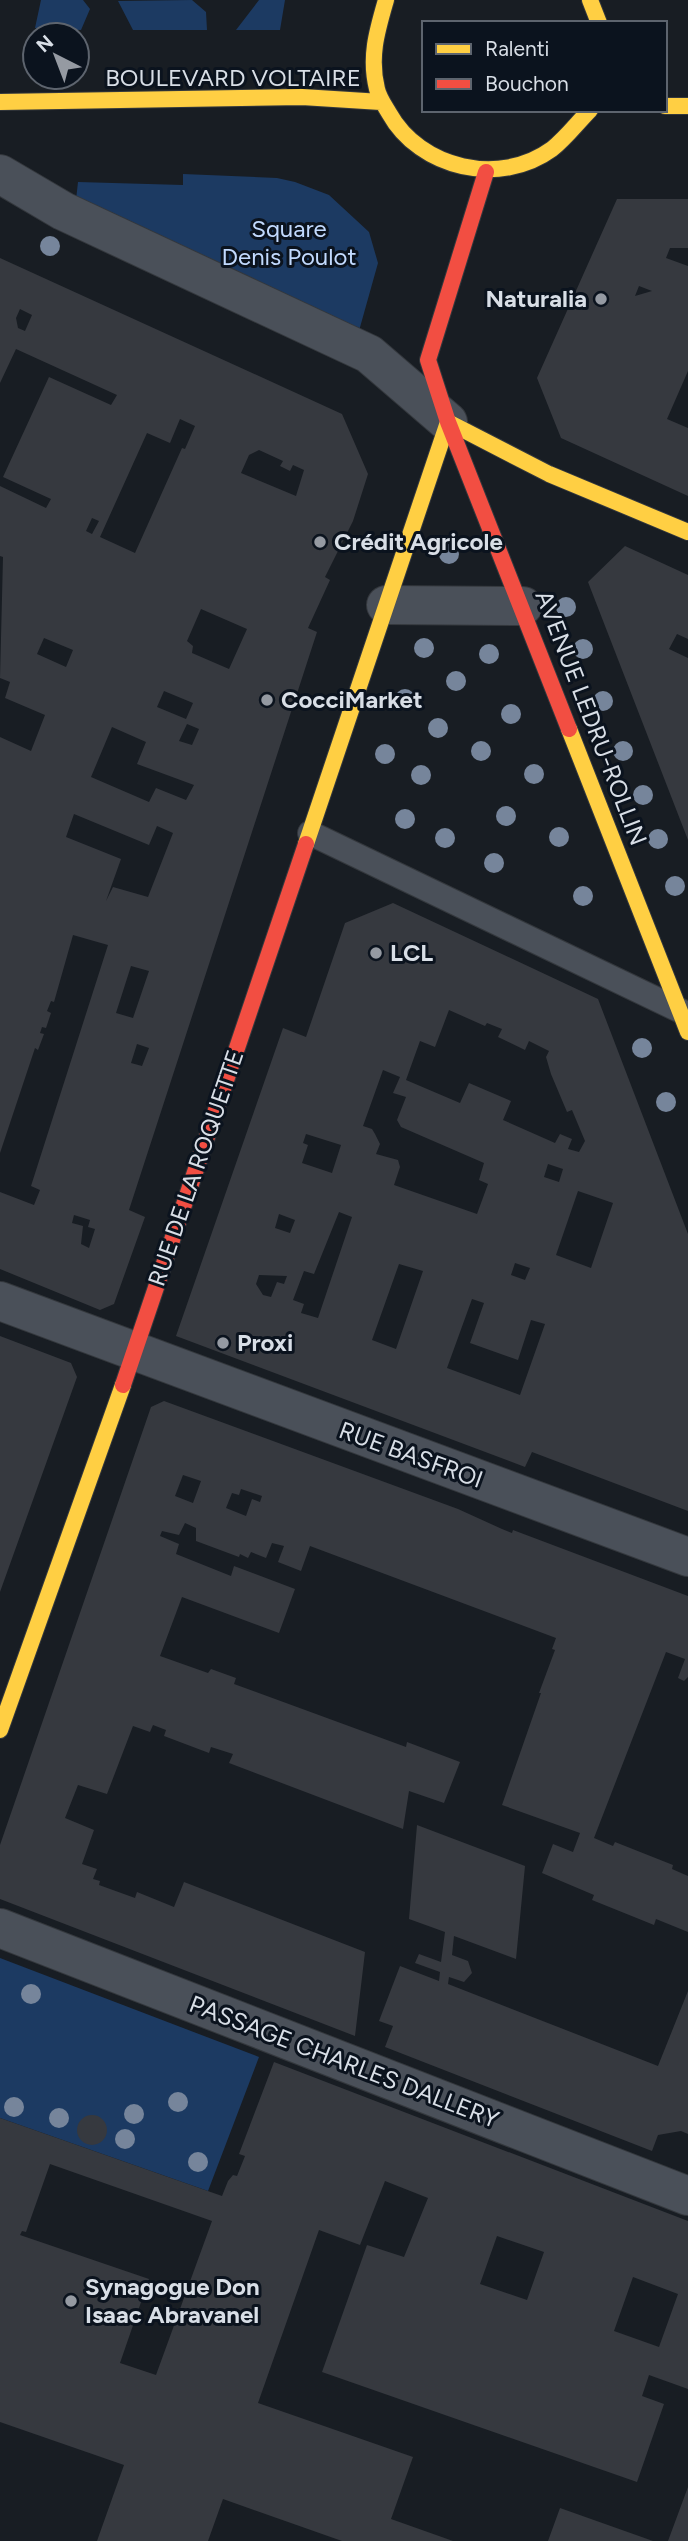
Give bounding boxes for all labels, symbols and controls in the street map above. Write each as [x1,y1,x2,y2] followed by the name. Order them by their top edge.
[21,21,91,91] north arrow
[422,21,667,112] legend
[32,30,58,57] text: N
[485,36,549,61] text: Ralenti
[105,63,361,92] street label: BOULEVARD VOLTAIRE
[485,71,569,96] text: Bouchon
[222,214,356,271] park label: Square Denis Poulot
[486,284,587,313] place label: Naturalia
[593,291,609,307] marker: Naturalia
[334,527,503,556] place label: Crédit Agricole
[312,534,328,550] marker: Crédit Agricole
[529,586,653,849] street label: AVENUE LEDRU-ROLLIN
[281,685,423,714] place label: CocciMarket
[259,692,275,708] marker: CocciMarket
[390,938,433,967] place label: LCL
[368,945,384,961] marker: LCL
[141,1046,250,1290] street label: RUE DE LA ROQUETTE
[237,1328,293,1357] place label: Proxi
[215,1335,231,1351] marker: Proxi
[335,1415,487,1494] street label: RUE BASFROI
[185,1989,503,2134] street label: PASSAGE CHARLES DALLERY
[85,2272,260,2329] place label: Synagogue Don Isaac Abravanel
[63,2293,79,2309] marker: Synagogue Don Isaac Abravanel

